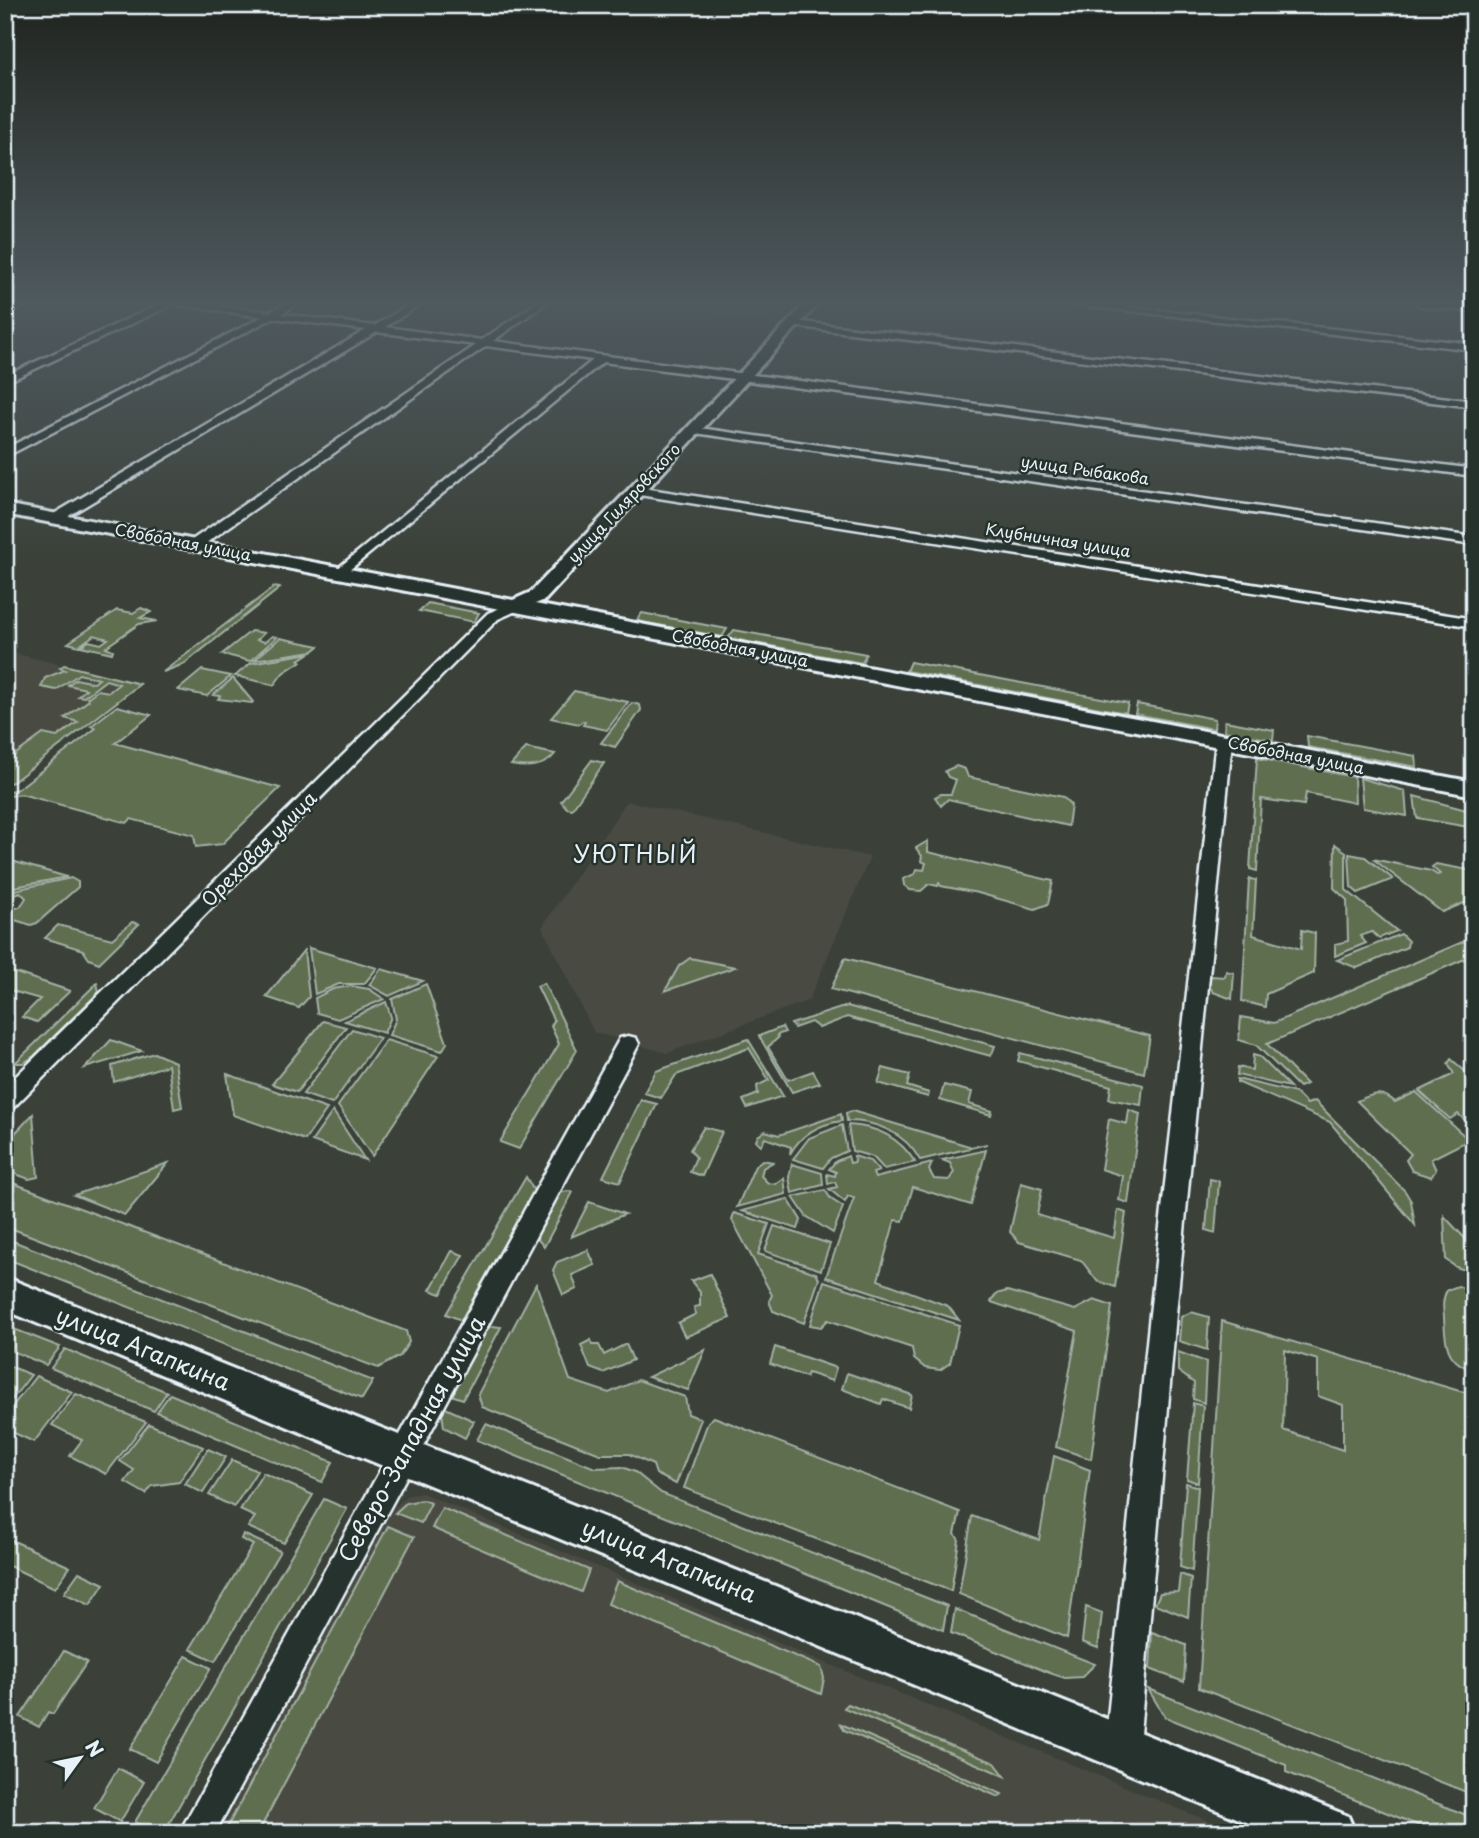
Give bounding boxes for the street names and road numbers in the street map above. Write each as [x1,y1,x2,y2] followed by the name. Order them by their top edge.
[561,437,685,568] street label: улица Гиляровского
[1019,448,1151,490] street label: улица Рыбакова
[113,516,254,566] street label: Свободная улица
[984,516,1133,562] street label: Клубничная улица
[670,622,811,672] street label: Свободная улица
[1226,729,1367,779] street label: Свободная улица
[194,784,323,912] street label: Ореховая улица
[51,1297,237,1399] street label: улица Агапкина
[328,1308,494,1568] street label: Северо-Западная улица
[577,1509,763,1611] street label: улица Агапкина

